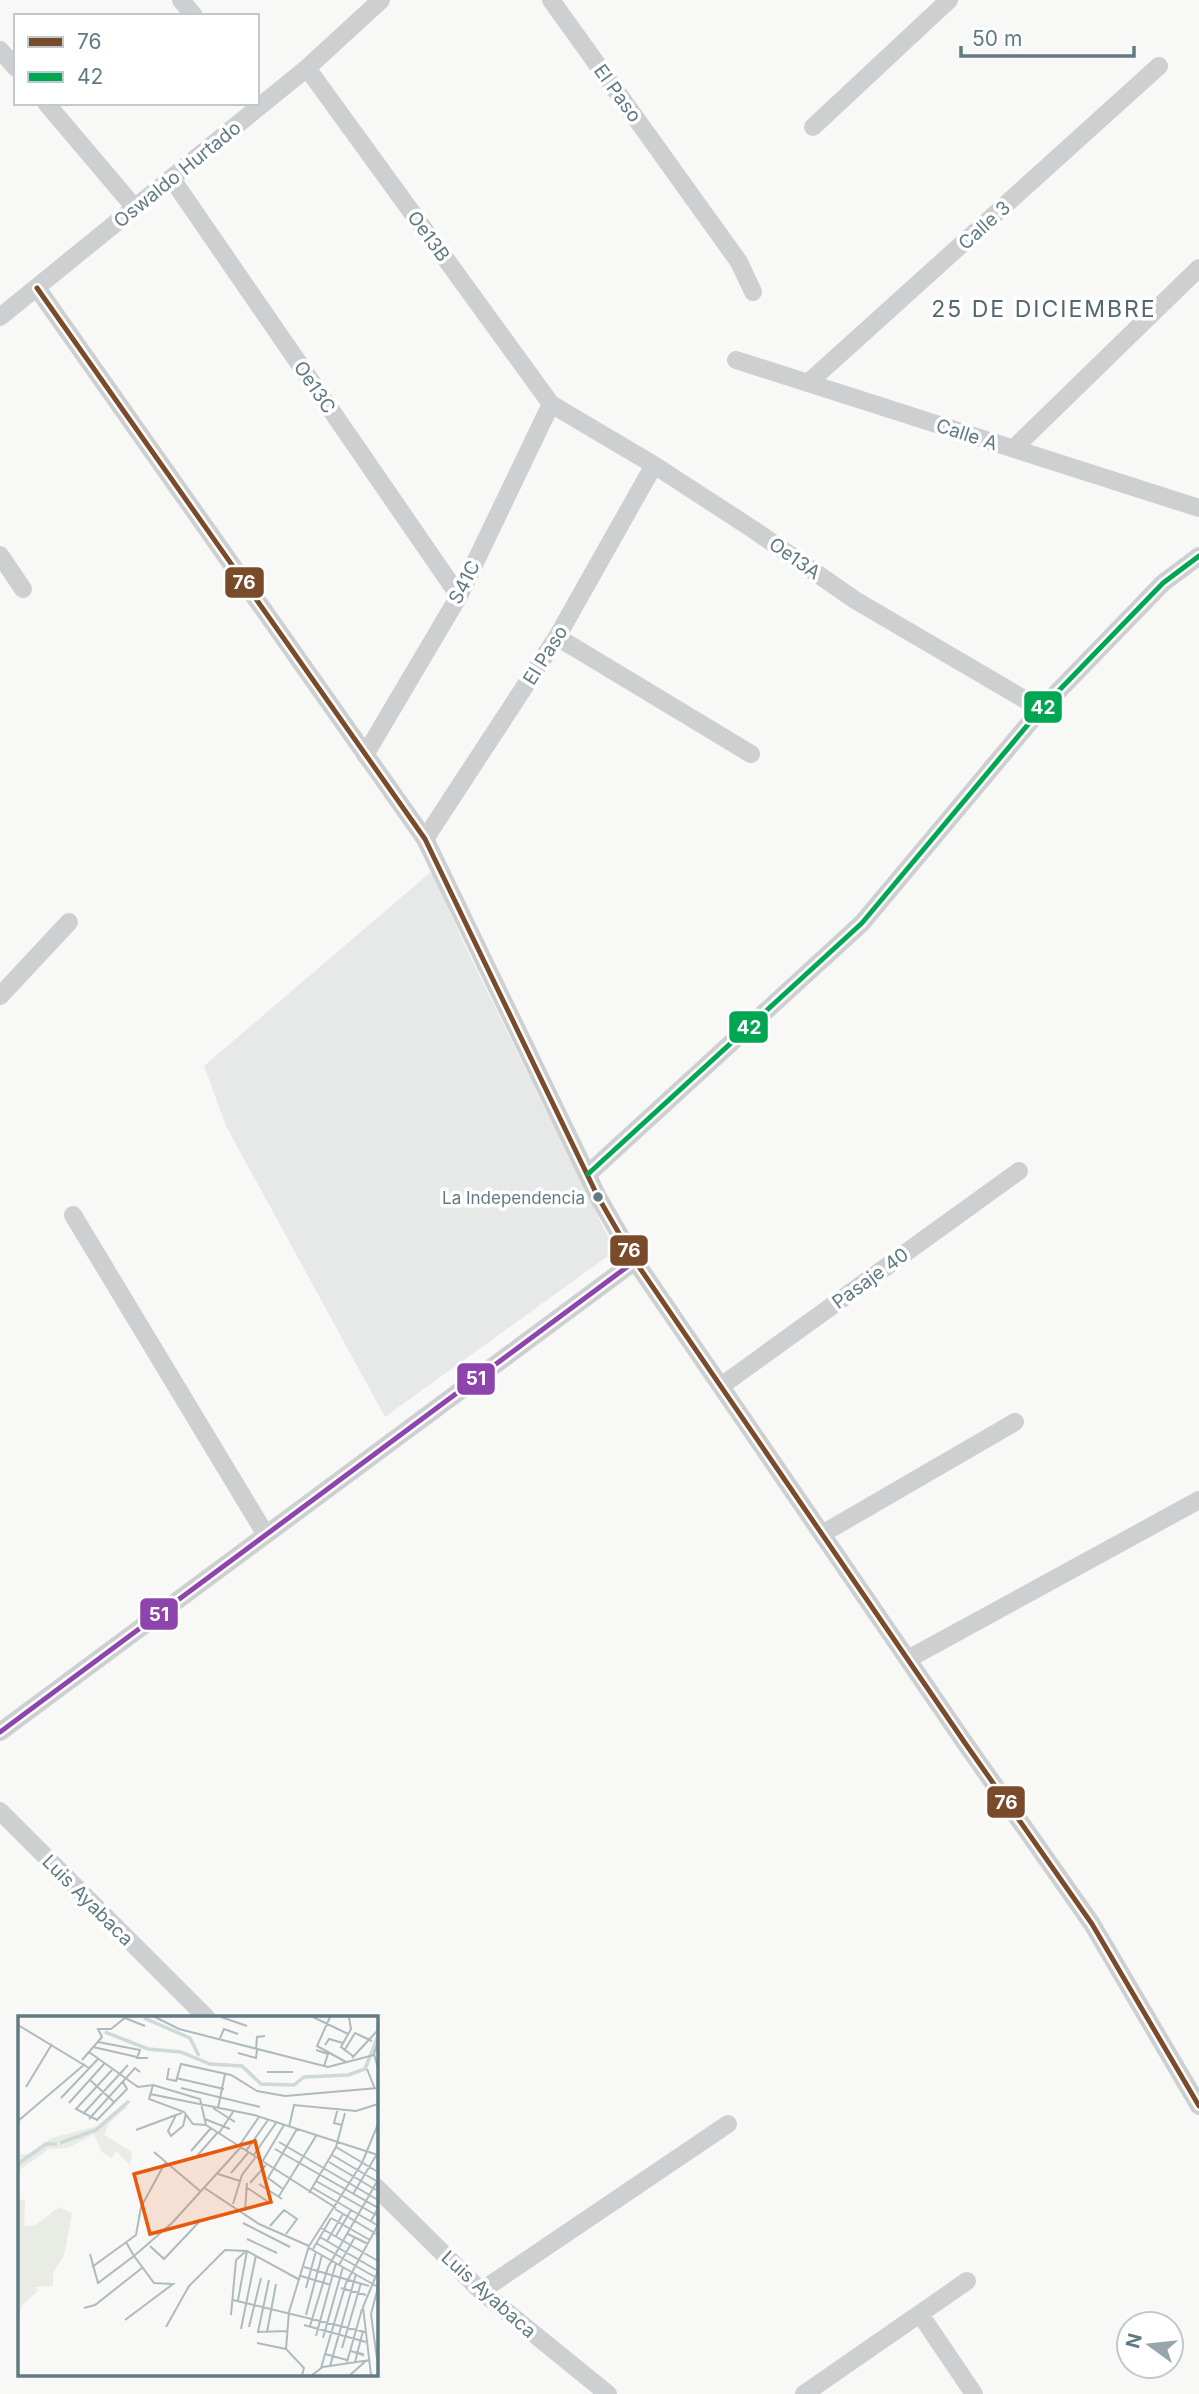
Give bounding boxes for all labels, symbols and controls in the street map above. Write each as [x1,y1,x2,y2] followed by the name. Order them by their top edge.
[14,14,259,105] legend
[961,14,1134,58] scale bar
[972,26,1022,51] text: 50 m
[77,29,102,54] text: 76
[589,60,646,127] street label: El Paso
[77,64,103,89] text: 42
[109,116,245,233] street label: Oswaldo Hurtado
[954,196,1015,255] street label: Calle 3
[403,207,455,266] street label: Oe13B
[931,295,1157,323] district label: 25 DE DICIEMBRE
[289,357,340,418] street label: Oe13C
[933,414,1000,455] street label: Calle A
[765,532,825,584] street label: Oe13A
[444,557,485,608] street label: S41C
[224,566,265,599] line badge: 76
[232,571,256,594] text: 76
[518,621,573,689] street label: El Paso
[1023,690,1063,724] line badge: 42
[1031,696,1055,719] text: 42
[728,1010,769,1044] line badge: 42
[737,1016,761,1039] text: 42
[442,1188,585,1208] place label: La Independencia
[591,1190,605,1204] marker: La Independencia
[609,1234,649,1267] line badge: 76
[617,1239,641,1262] text: 76
[828,1243,913,1314] street label: Pasaje 40
[456,1362,496,1396] line badge: 51
[466,1367,486,1390] text: 51
[139,1597,179,1631] line badge: 51
[149,1603,169,1626] text: 51
[986,1785,1026,1819] line badge: 76
[994,1791,1018,1814] text: 76
[37,1850,138,1951] street label: Luis Ayabaca
[18,2016,378,2376] inset map
[437,2246,541,2343] street label: Luis Ayabaca
[1115,2310,1185,2380] north arrow
[1121,2331,1147,2351] text: N

